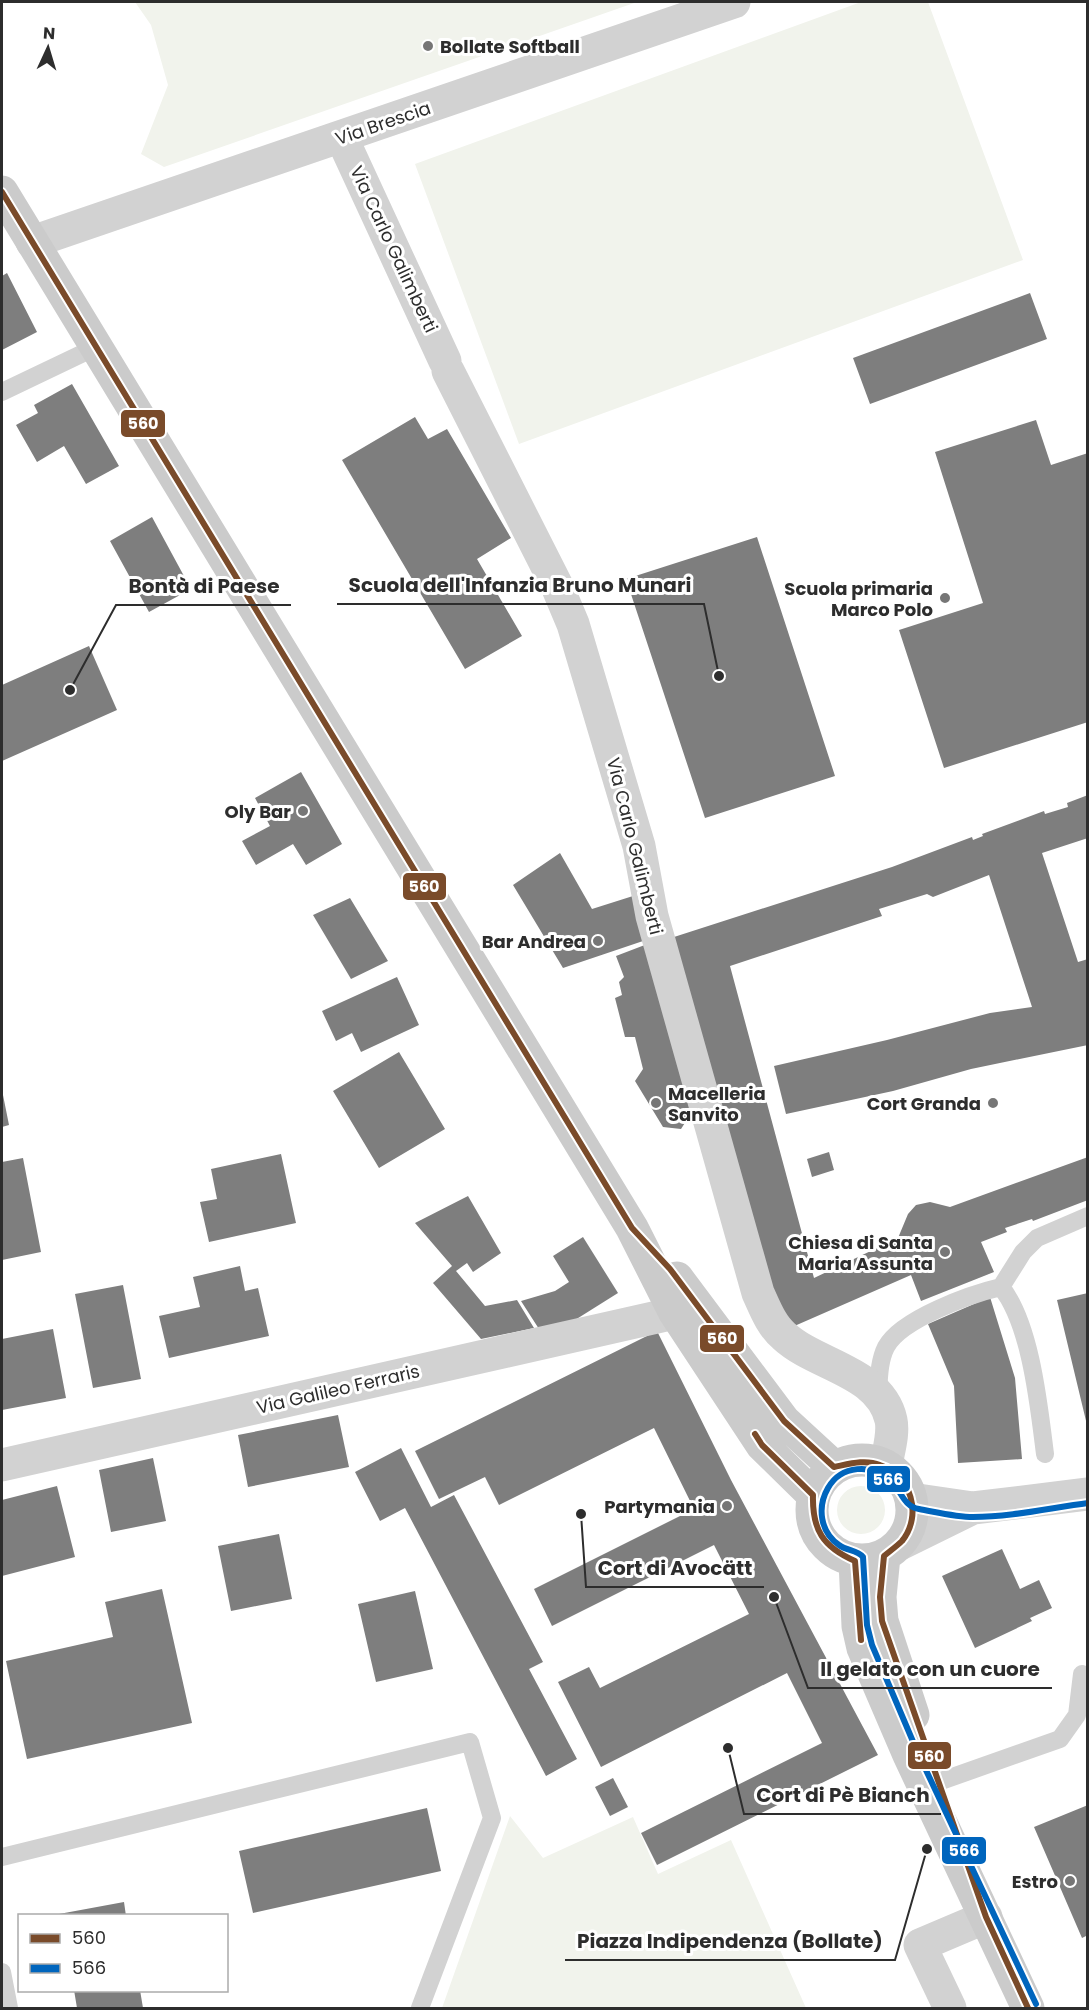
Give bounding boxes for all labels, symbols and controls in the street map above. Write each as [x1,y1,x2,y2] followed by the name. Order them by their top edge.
[18,18,78,78] north arrow
[42,22,56,45] text: N
[440,34,580,59] place label: Bollate Softball
[421,39,435,53] marker: Bollate Softball
[332,95,434,151] street label: Via Brescia
[344,161,444,337] street label: Via Carlo Galimberti
[120,409,166,438] line badge: 560
[127,412,159,435] text: 560
[337,566,704,604] callout: Scuola dell'Infanzia Bruno Munari
[116,567,291,605] callout: Bontà di Paese
[349,571,691,599] text: Scuola dell'Infanzia Bruno Munari
[129,572,279,600] text: Bontà di Paese
[784,576,933,622] place label: Scuola primaria Marco Polo
[938,591,952,605] marker: Scuola primaria Marco Polo
[601,755,669,937] street label: Via Carlo Galimberti
[225,799,291,824] place label: Oly Bar
[296,804,310,818] marker: Oly Bar
[402,872,447,901] line badge: 560
[408,875,440,898] text: 560
[482,929,586,954] place label: Bar Andrea
[591,934,605,948] marker: Bar Andrea
[668,1081,766,1127] place label: Macelleria Sanvito
[867,1091,981,1116] place label: Cort Granda
[649,1096,663,1110] marker: Macelleria Sanvito
[986,1096,1000,1110] marker: Cort Granda
[788,1230,933,1276] place label: Chiesa di Santa Maria Assunta
[938,1245,952,1259] marker: Chiesa di Santa Maria Assunta
[699,1324,745,1353] line badge: 560
[706,1327,738,1350] text: 560
[254,1358,422,1420] street label: Via Galileo Ferraris
[866,1465,911,1493] line badge: 566
[873,1468,903,1491] text: 566
[604,1494,715,1519] place label: Partymania
[720,1499,734,1513] marker: Partymania
[586,1549,764,1587] callout: Cort di Avocätt
[598,1554,752,1582] text: Cort di Avocätt
[808,1650,1052,1688] callout: Il gelato con un cuore
[820,1655,1040,1683] text: Il gelato con un cuore
[907,1741,952,1770] line badge: 560
[913,1745,945,1768] text: 560
[744,1776,941,1814] callout: Cort di Pè Bianch
[756,1781,930,1809] text: Cort di Pè Bianch
[941,1836,987,1865] line badge: 566
[949,1839,979,1862] text: 566
[1012,1869,1058,1894] place label: Estro
[1063,1874,1077,1888] marker: Estro
[18,1914,228,1992] legend
[565,1922,895,1960] callout: Piazza Indipendenza (Bollate)
[72,1925,106,1950] text: 560
[577,1927,883,1955] text: Piazza Indipendenza (Bollate)
[72,1955,106,1980] text: 566

